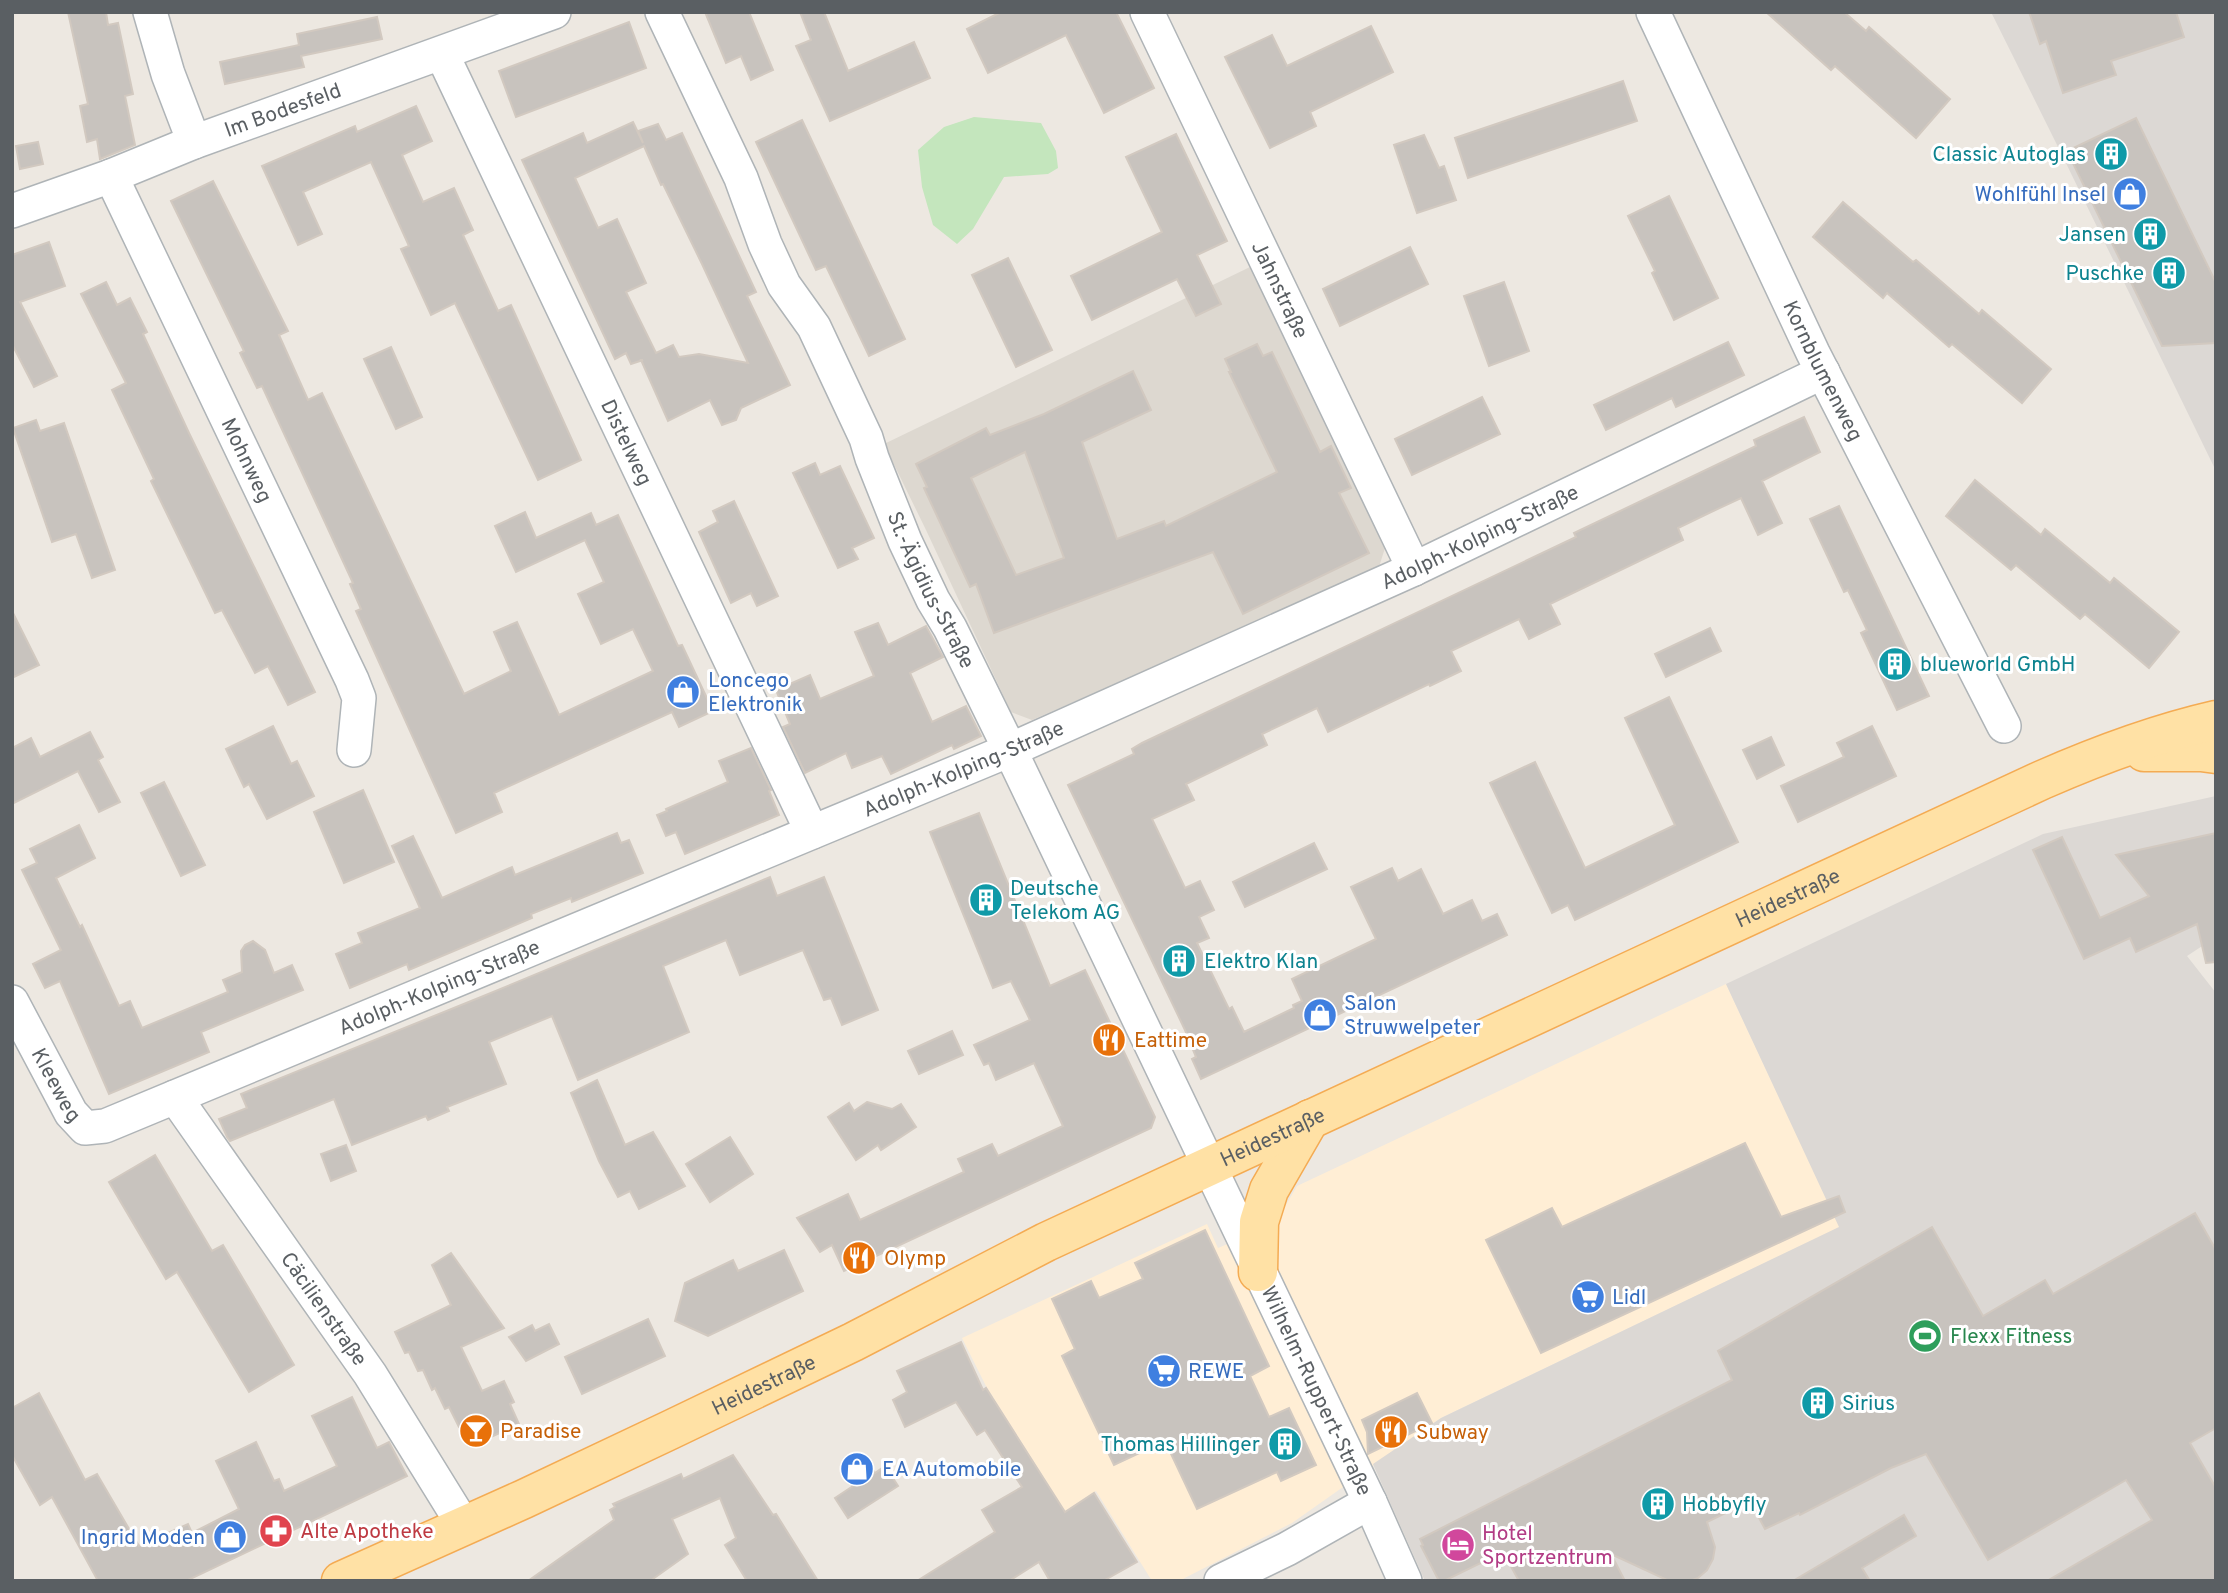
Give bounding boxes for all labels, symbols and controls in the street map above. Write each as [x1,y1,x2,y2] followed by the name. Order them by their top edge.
[221,78,345,145] street label: Im Bodesfeld
[2092,135,2130,173] building icon: Classic Autoglas
[1932,142,2086,169] place label: Classic Autoglas
[2111,175,2149,213] shop icon: Wohlfühl Insel
[1974,182,2106,209] place label: Wohlfühl Insel
[2131,215,2169,253] building icon: Jansen
[2058,222,2126,249] place label: Jansen
[1244,237,1314,344] street label: Jahnstraße
[2150,254,2188,292] building icon: Puschke
[2065,261,2144,288] place label: Puschke
[1775,297,1868,446] street label: Kornblumenweg
[593,396,657,490] street label: Distelweg
[214,414,277,508] street label: Mohnweg
[1377,480,1584,597] street label: Adolph-Kolping-Straße
[880,508,980,674] street label: St.-Ägidius-Straße
[1876,645,1914,683] building icon: blueworld GmbH
[1920,652,2076,679] place label: blueworld GmbH
[708,668,803,719] place label: Loncego Elektronik
[664,673,702,711] shop icon: Loncego Elektronik
[859,715,1069,825] street label: Adolph-Kolping-Straße
[1731,863,1845,935] street label: Heidestraße
[1010,876,1120,927] place label: Deutsche Telekom AG
[967,881,1005,919] building icon: Deutsche Telekom AG
[335,935,545,1043] street label: Adolph-Kolping-Straße
[1160,942,1198,980] building icon: Elektro Klan
[1204,949,1318,976] place label: Elektro Klan
[1344,991,1481,1042] place label: Salon Struwwelpeter
[1301,996,1339,1034] shop icon: Salon Struwwelpeter
[1090,1021,1128,1059] restaurant icon: Eattime
[1134,1028,1207,1055] place label: Eattime
[24,1044,86,1129] street label: Kleeweg
[1216,1102,1330,1174] street label: Heidestraße
[840,1239,878,1277] restaurant icon: Olymp
[884,1246,946,1273] place label: Olymp
[274,1247,372,1372] street label: Cäcilienstraße
[1569,1278,1607,1316] supermarket icon: Lidl
[1254,1282,1377,1501] street label: Wilhelm-Ruppert-Straße
[1612,1285,1646,1312] place label: Lidl
[1906,1317,1944,1355] sports icon: Flexx Fitness
[1950,1324,2072,1351] place label: Flexx Fitness
[708,1350,821,1423] street label: Heidestraße
[1145,1352,1183,1390] supermarket icon: REWE
[1188,1359,1244,1386] place label: REWE
[1799,1384,1837,1422] building icon: Sirius
[1842,1391,1895,1418] place label: Sirius
[457,1412,495,1450] bar icon: Paradise
[1372,1413,1410,1451] restaurant icon: Subway
[500,1419,581,1446] place label: Paradise
[1416,1420,1489,1447] place label: Subway
[1266,1425,1304,1463] building icon: Thomas Hillinger
[1100,1432,1260,1459] place label: Thomas Hillinger
[838,1450,876,1488] shop icon: EA Automobile
[882,1457,1021,1484] place label: EA Automobile
[1639,1485,1677,1523] building icon: Hobbyfly
[1682,1492,1767,1519] place label: Hobbyfly
[257,1512,295,1550] pharmacy icon: Alte Apotheke
[211,1518,249,1556] shop icon: Ingrid Moden
[300,1519,434,1546] place label: Alte Apotheke
[1482,1521,1613,1572] place label: Hotel Sportzentrum
[81,1525,205,1552] place label: Ingrid Moden
[1439,1526,1477,1564] hotel icon: Hotel Sportzentrum

